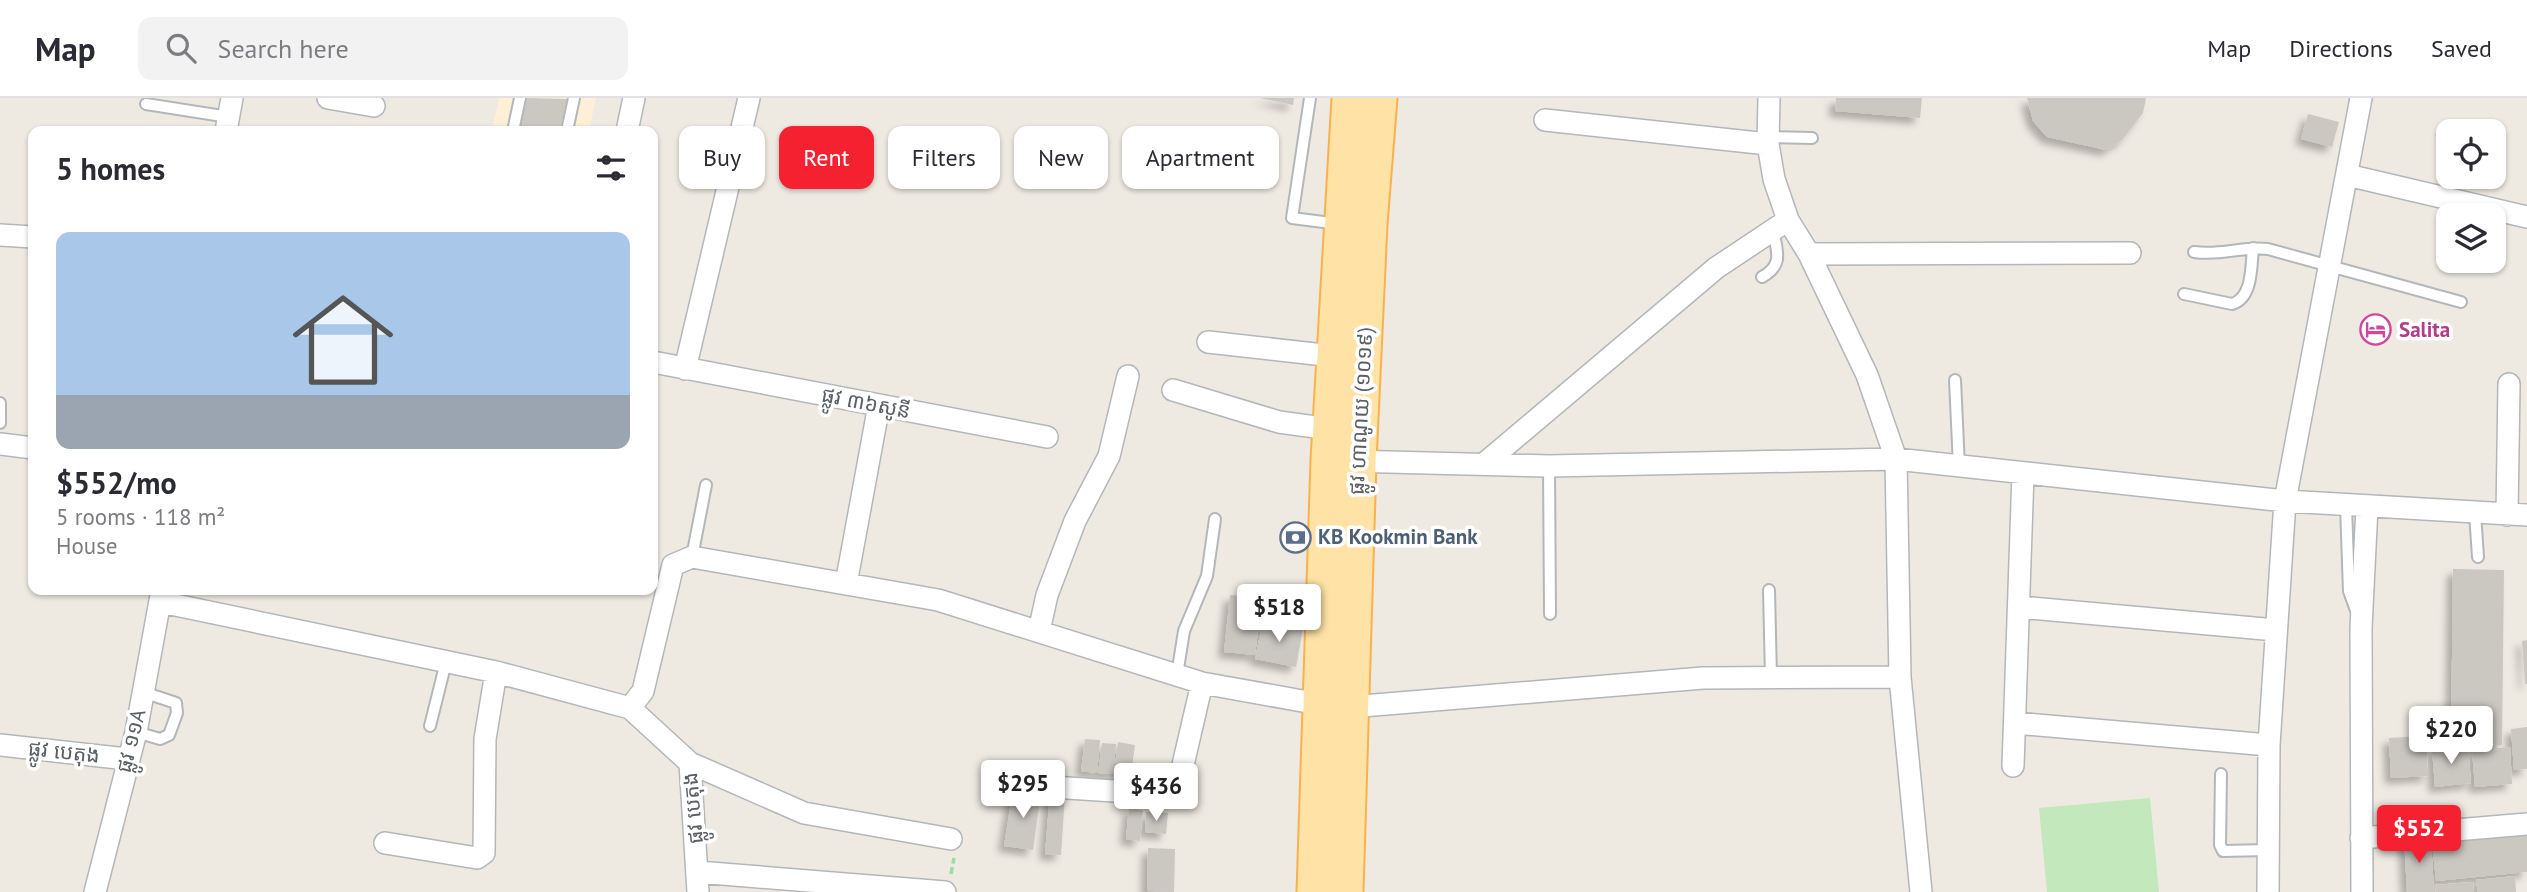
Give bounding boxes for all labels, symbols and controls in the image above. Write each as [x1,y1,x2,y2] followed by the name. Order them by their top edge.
[138,17,628,80] search box
[35,27,96,70] text: Map
[162,29,200,67] icon: search
[218,32,349,65] text: Search here
[2207,33,2251,64] text: Map
[2289,33,2393,64] text: Directions
[2431,33,2492,64] text: Saved
[2436,119,2506,273] map controls
[2436,119,2506,189] button: locate
[679,126,765,189] chip: Buy
[779,126,874,189] chip: Rent
[888,126,1000,189] chip: Filters
[1014,126,1108,189] chip: New
[1122,126,1279,189] chip: Apartment
[56,149,165,188] text: 5 homes
[592,149,630,187] icon: filters
[2436,203,2506,273] button: layers
[280,277,406,403] icon: home
[2359,313,2393,347] hotel icon: Salita
[2399,316,2450,343] place label: Salita
[1343,326,1385,496] street label: ផ្លូវ ហាណូយ (១០១៩)
[818,381,913,430] street label: ផ្លូវ ៣៦សូនី
[56,463,177,502] text: $552/mo
[56,502,225,531] text: 5 rooms · 118 m²
[1278,520,1312,554] bank icon: KB Kookmin Bank
[1318,523,1478,550] place label: KB Kookmin Bank
[56,531,118,560] text: House
[1238,584,1320,644] pin: $518
[1253,592,1305,621] text: $518
[110,706,158,777] street label: ផ្លូវ ១១A
[2410,706,2492,766] pin: $220
[2425,714,2477,743] text: $220
[26,734,101,775] street label: ផ្លូវ បេតុង
[982,760,1064,820] pin: $295
[1115,764,1197,823] pin: $436
[997,768,1049,797] text: $295
[676,771,715,845] street label: ផ្លូវ បេតុង
[1130,771,1182,800] text: $436
[2378,806,2460,865] pin: $552
[2393,813,2445,842] text: $552

